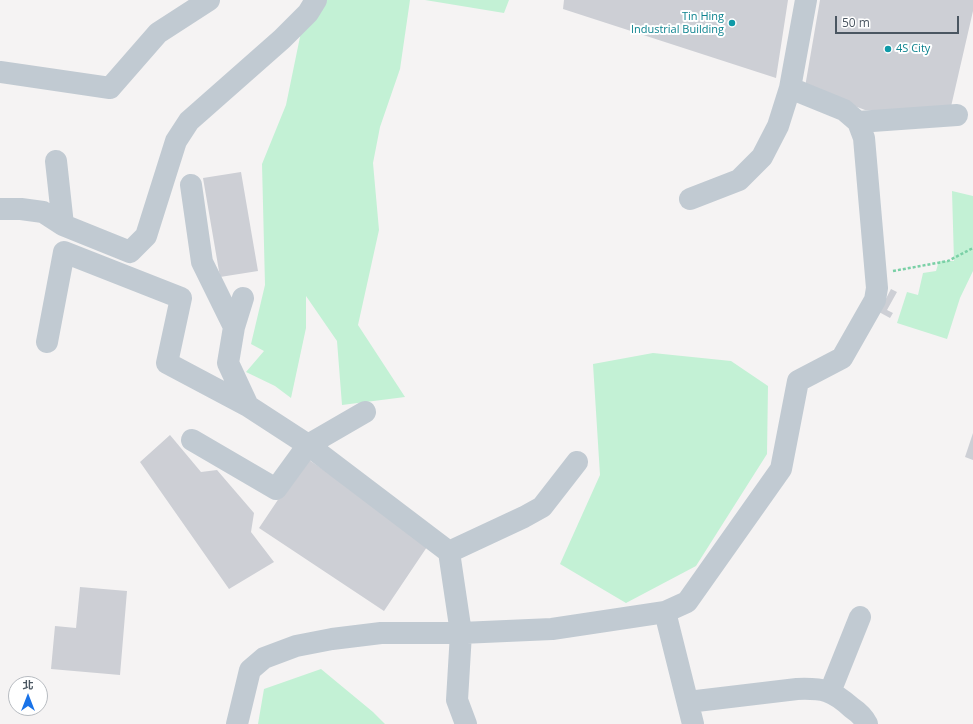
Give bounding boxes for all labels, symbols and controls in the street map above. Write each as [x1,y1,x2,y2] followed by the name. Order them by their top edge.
[837,8,961,34] scale bar
[631,10,724,36] place label: Tin Hing Industrial Building
[842,14,870,31] text: 50 m
[727,18,737,28] marker: Tin Hing Industrial Building
[896,42,930,56] place label: 4S City
[883,44,893,54] marker: 4S City
[8,676,48,716] north arrow
[23,677,34,692] text: 北

